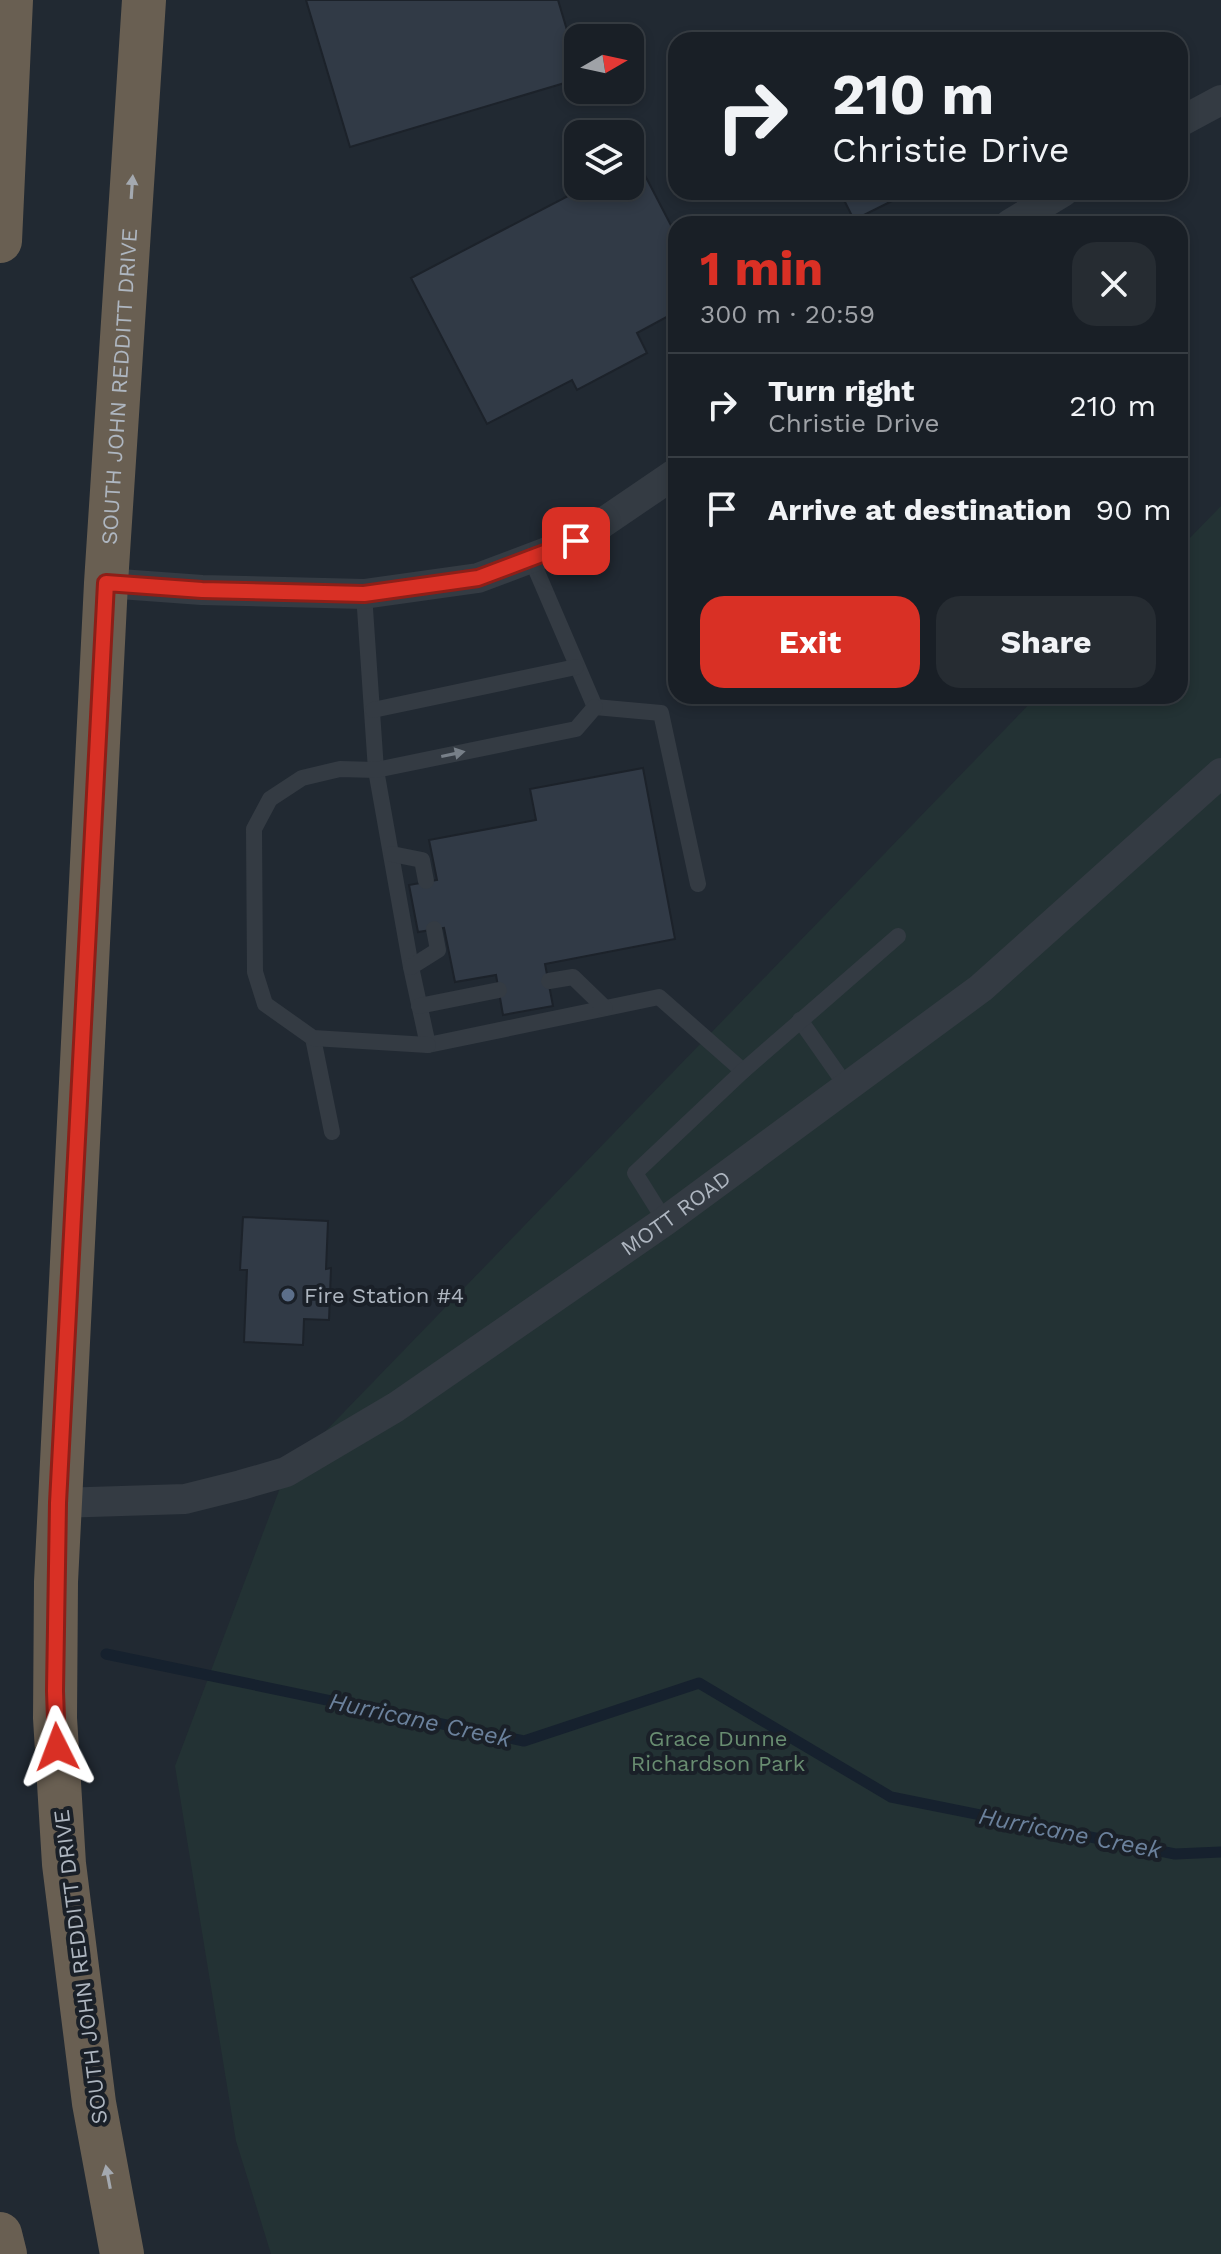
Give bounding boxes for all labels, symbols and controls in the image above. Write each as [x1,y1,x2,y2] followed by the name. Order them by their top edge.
[564,24,644,104] north arrow
[564,24,644,200] map controls
[832,62,994,128] text: 210 m
[700,64,804,168] icon: right
[564,120,644,200] button: layers
[832,129,1069,171] text: Christie Drive
[126,174,139,199] one-way arrow
[97,227,142,545] street label: SOUTH JOHN REDDITT DRIVE
[700,240,823,297] text: 1 min
[1072,242,1156,326] button: close
[700,299,875,329] text: 300 m · 20:59
[768,373,914,408] text: Turn right
[700,383,744,427] icon: right
[1069,388,1156,423] text: 210 m
[768,408,940,438] text: Christie Drive
[700,487,744,531] icon: arrive
[768,492,1072,527] text: Arrive at destination
[1096,492,1172,527] text: 90 m
[542,507,610,575] pin
[554,519,598,563] icon: arrive
[700,596,920,688] button: Exit
[936,596,1156,688] button: Share
[440,747,465,760] one-way arrow
[616,1165,736,1261] street label: MOTT ROAD
[304,1283,464,1308] place label: Fire Station #4
[279,1286,297,1304] marker: Fire Station #4
[326,1687,515,1753] water label: Hurricane Creek
[15,1705,99,1789] position arrow
[631,1726,805,1776] park label: Grace Dunne Richardson Park
[976,1802,1165,1865] water label: Hurricane Creek
[49,1808,112,2126] street label: SOUTH JOHN REDDITT DRIVE
[101,2165,113,2190] one-way arrow

